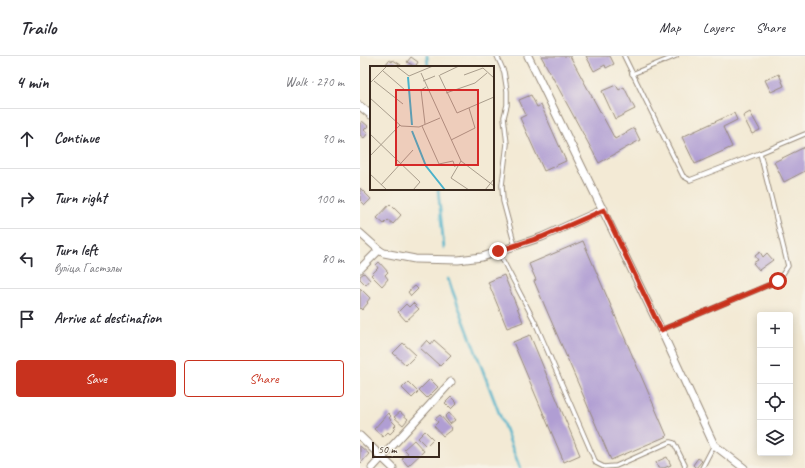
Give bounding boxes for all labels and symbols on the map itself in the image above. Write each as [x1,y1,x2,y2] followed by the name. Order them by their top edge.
[370,66,494,190] inset map
[489,242,507,260] route end
[769,272,787,290] route start
[372,440,440,459] scale bar

